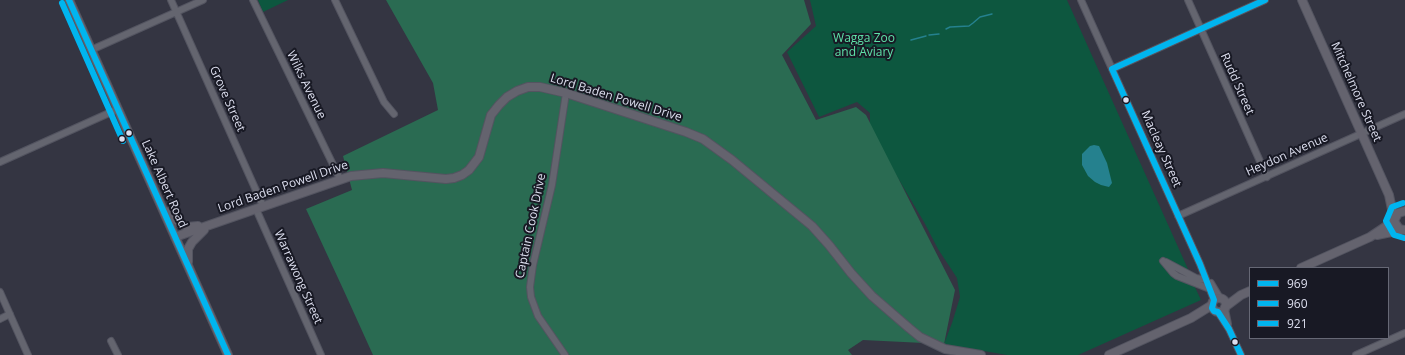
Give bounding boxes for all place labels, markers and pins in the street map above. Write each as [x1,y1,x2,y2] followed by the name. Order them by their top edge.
[1121,95,1131,105] unlabelled marker
[124,128,134,138] unlabelled marker
[117,134,127,144] unlabelled marker
[1230,337,1240,347] unlabelled marker

